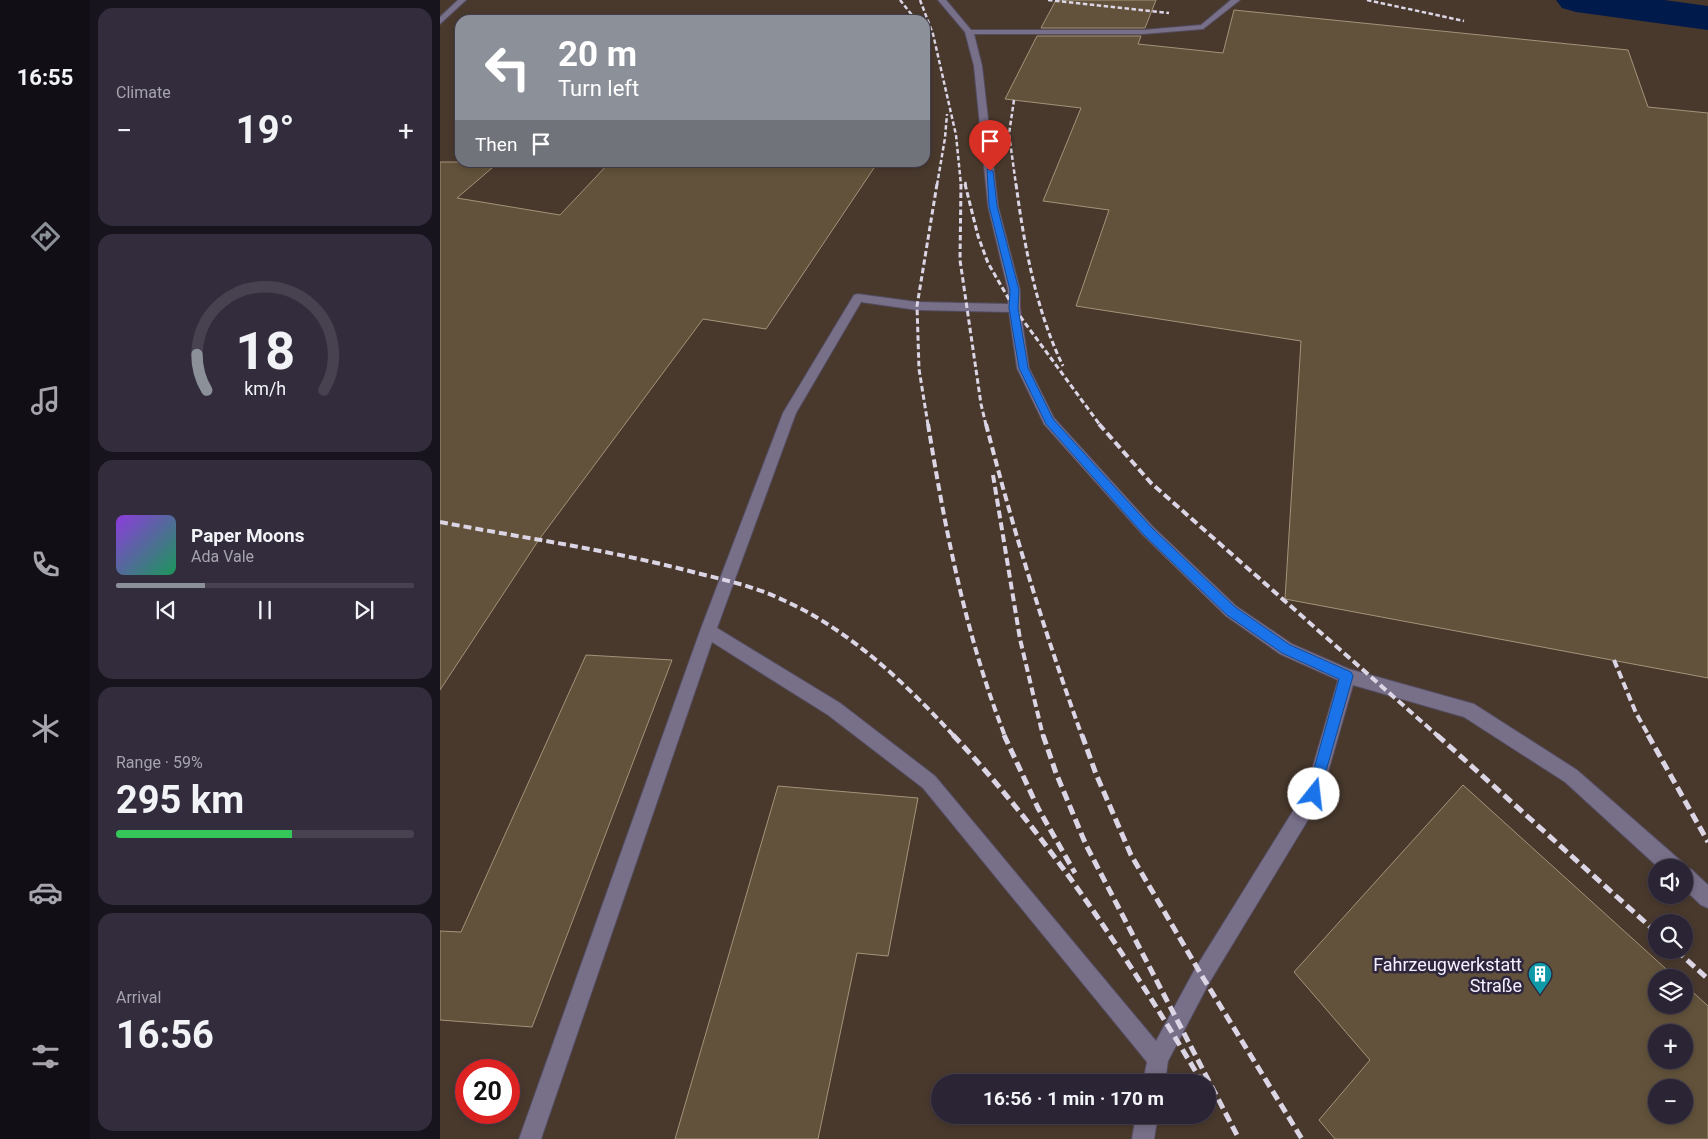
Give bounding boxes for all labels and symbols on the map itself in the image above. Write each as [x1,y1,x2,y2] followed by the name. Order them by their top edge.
[969,120,1011,171] pin
[1287,767,1339,819] position arrow
[1373,954,1522,996] place label: Fahrzeugwerkstatt Straße
[1527,961,1553,995] building icon: Fahrzeugwerkstatt Straße
[455,1059,520,1124] speed limit sign: 20

